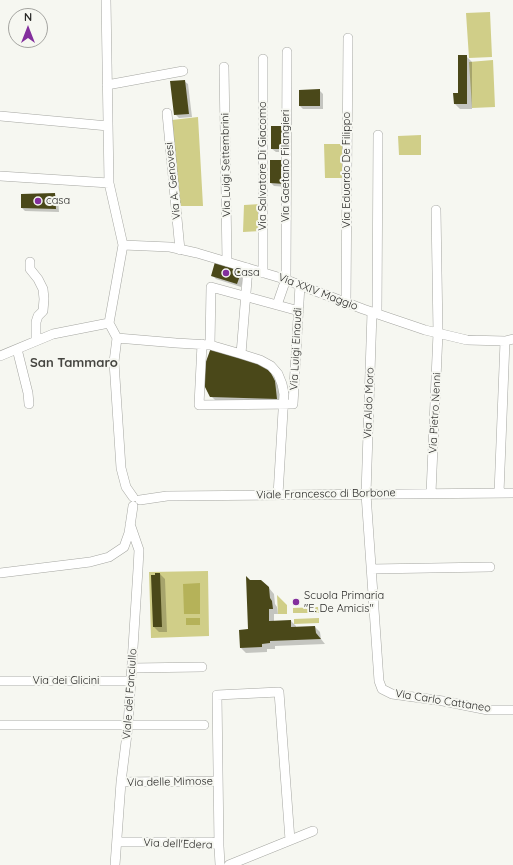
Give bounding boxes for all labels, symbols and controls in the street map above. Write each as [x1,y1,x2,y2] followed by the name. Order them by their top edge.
[8,8,48,48] north arrow
[24,10,32,24] text: N
[256,101,270,231] street label: Via Salvatore Di Giacomo
[279,110,293,222] street label: Via Gaetano Filangieri
[340,112,354,228] street label: Via Eduardo De Filippo
[218,113,234,217] street label: Via Luigi Settembrini
[162,142,184,220] street label: Via A. Genovesi
[46,194,70,208] place label: casa
[33,196,43,206] marker: casa
[234,266,260,280] place label: Casa
[221,268,231,278] marker: Casa
[276,271,360,313] street label: Via XXIV Maggio
[287,307,305,391] street label: Via Luigi Einaudi
[30,355,118,371] district label: San Tammaro
[361,367,377,439] street label: Via Aldo Moro
[426,372,444,454] street label: Via Pietro Nenni
[256,486,396,502] street label: Viale Francesco di Borbone
[304,589,384,615] place label: Scuola Primaria "E. De Amicis"
[291,597,301,607] marker: Scuola Primaria "E. De Amicis"
[120,648,140,740] street label: Viale del Fanciullo
[33,674,99,688] street label: Via dei Glicini
[394,687,492,715] street label: Via Carlo Cattaneo
[127,775,213,789] street label: Via delle Mimose
[143,836,213,852] street label: Via dell'Edera

